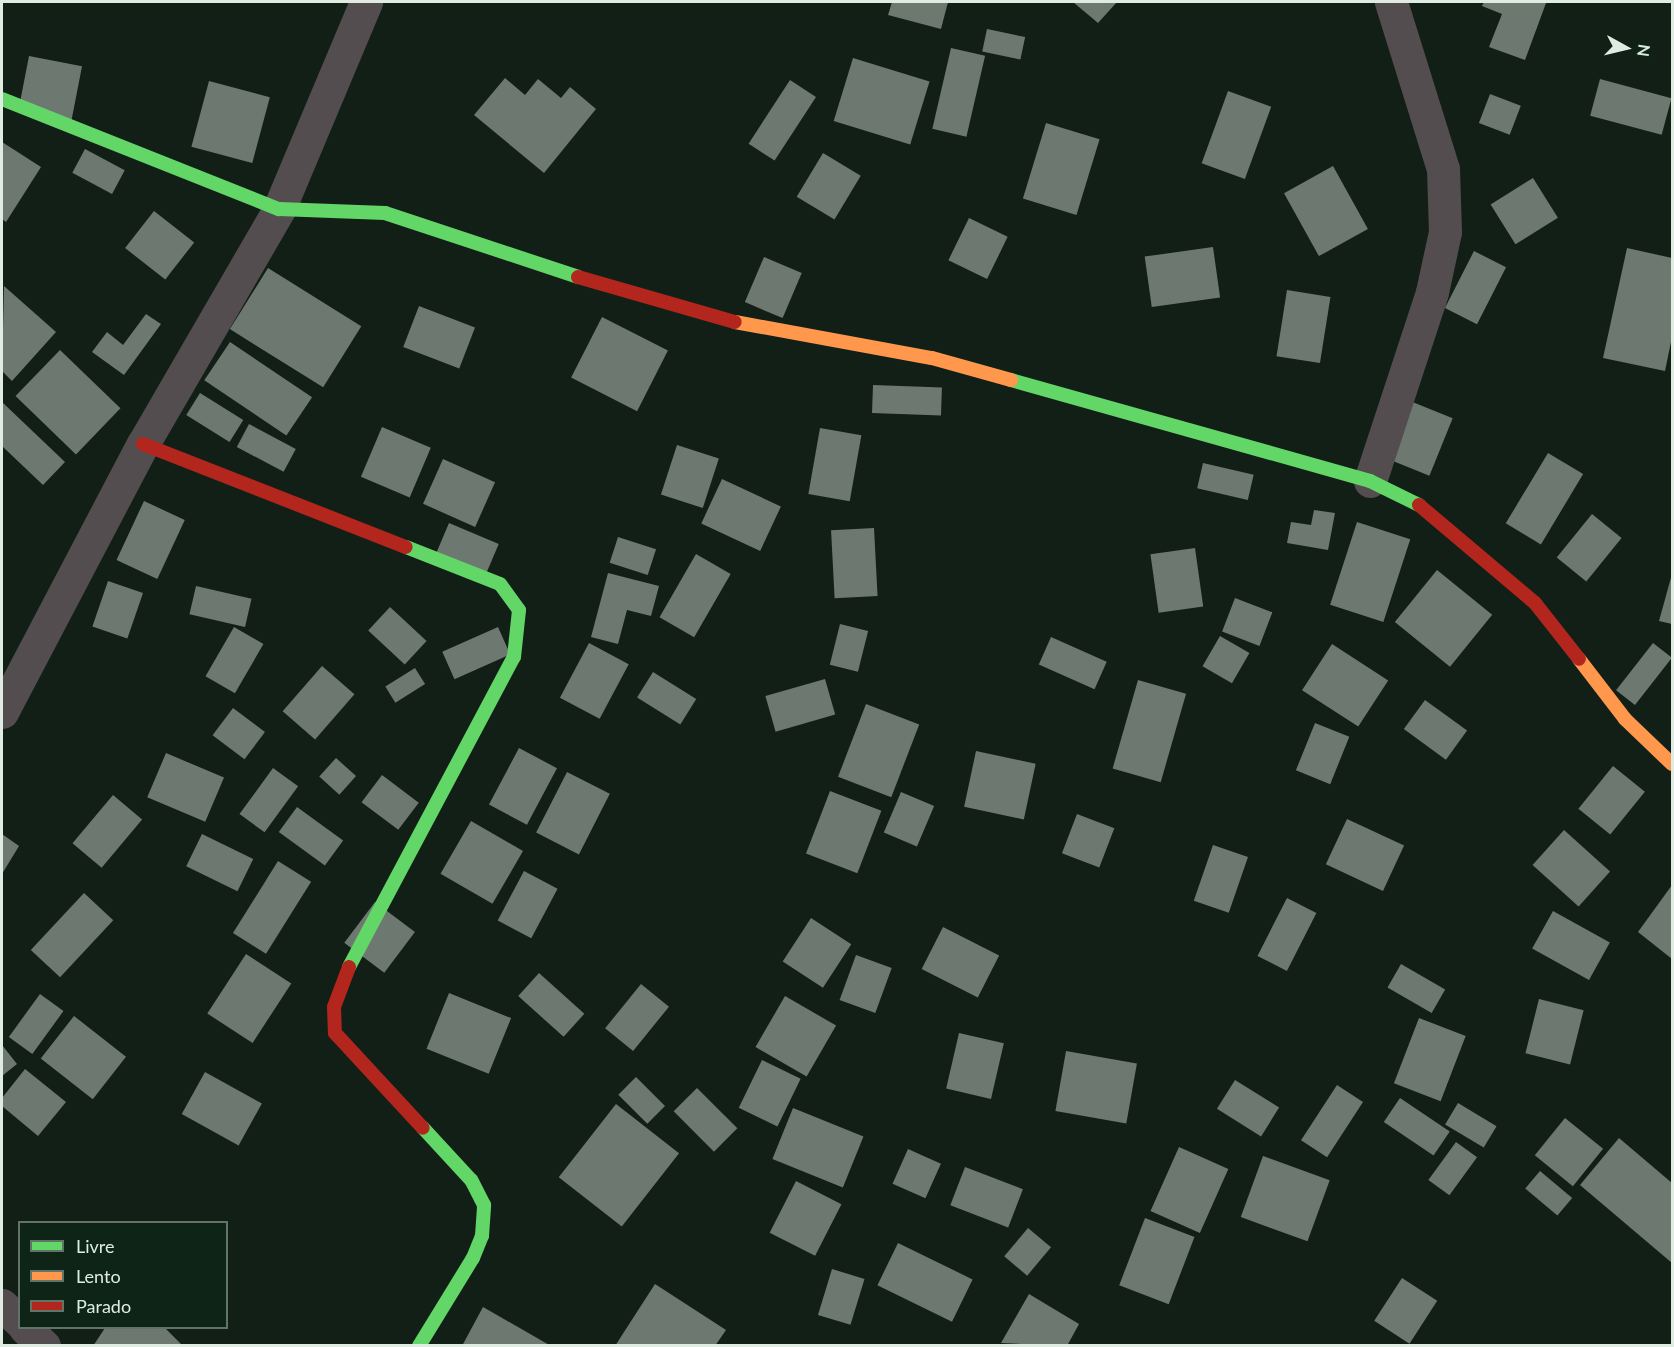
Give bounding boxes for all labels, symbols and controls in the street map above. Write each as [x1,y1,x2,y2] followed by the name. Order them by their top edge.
[1596,18,1656,78] north arrow
[1634,43,1655,58] text: N
[18,1221,228,1329] legend
[76,1235,115,1257] text: Livre
[76,1265,121,1287] text: Lento
[76,1295,131,1317] text: Parado

